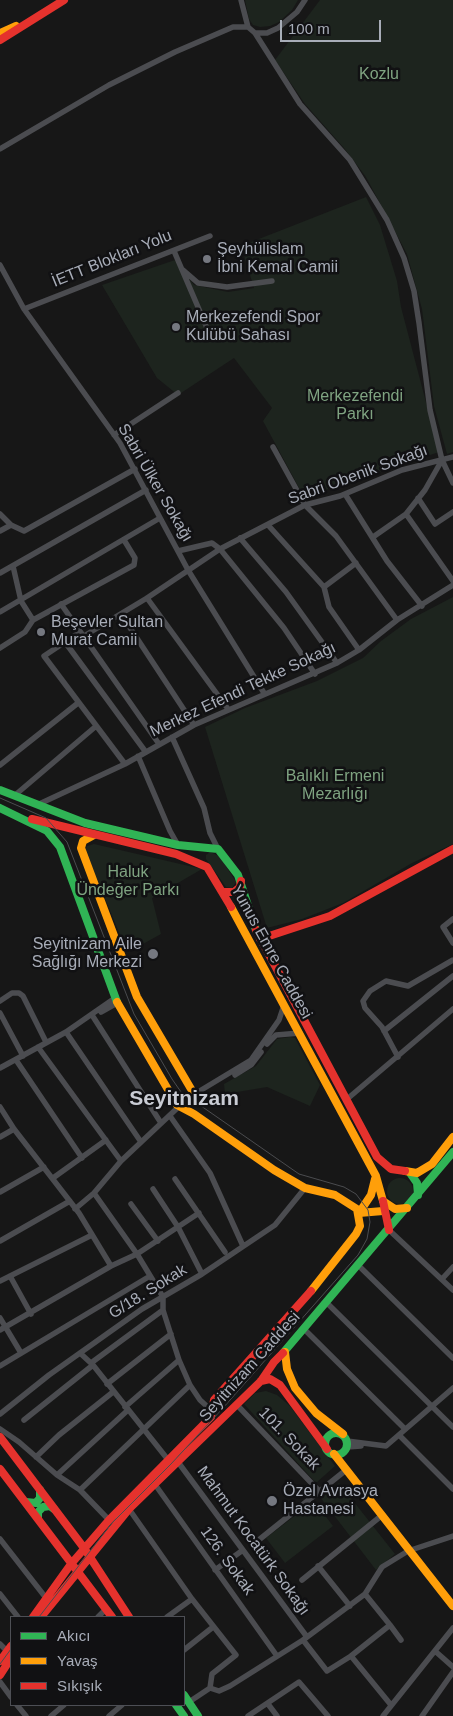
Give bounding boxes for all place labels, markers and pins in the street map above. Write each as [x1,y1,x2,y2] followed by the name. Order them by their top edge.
[217,240,338,278] place label: Şeyhülislam İbni Kemal Camii
[201,253,213,265] marker: Şeyhülislam İbni Kemal Camii
[186,308,320,346] place label: Merkezefendi Spor Kulübü Sahası
[170,321,182,333] marker: Merkezefendi Spor Kulübü Sahası
[51,613,163,651] place label: Beşevler Sultan Murat Camii
[35,626,47,638] marker: Beşevler Sultan Murat Camii
[32,935,142,973] place label: Seyitnizam Aile Sağlığı Merkezi
[146,947,160,961] marker: Seyitnizam Aile Sağlığı Merkezi
[283,1482,378,1520] place label: Özel Avrasya Hastanesi
[265,1494,279,1508] marker: Özel Avrasya Hastanesi

